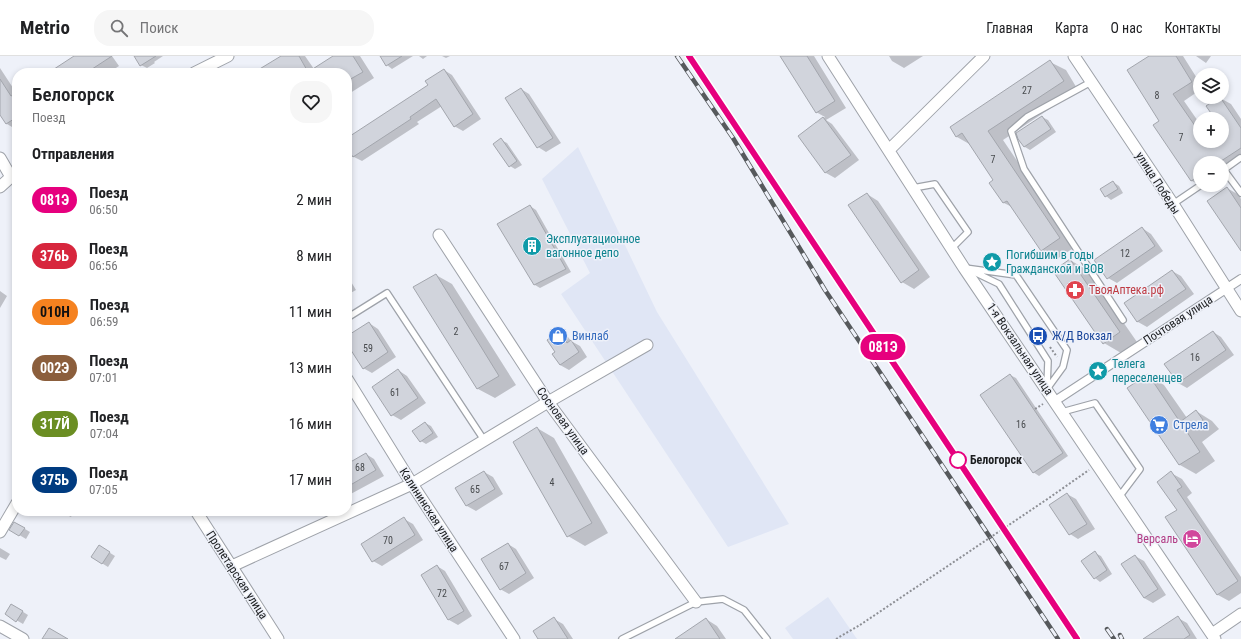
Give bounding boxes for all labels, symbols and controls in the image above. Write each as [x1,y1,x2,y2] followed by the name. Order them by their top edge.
[94,10,374,46] search box
[20,16,70,39] text: Metrio
[108,17,130,39] icon: search
[140,19,178,37] text: Поиск
[986,20,1033,36] text: Главная
[1055,20,1088,36] text: Карта
[1110,20,1142,36] text: О нас
[1164,20,1221,36] text: Контакты
[1193,68,1229,192] map controls
[1193,68,1229,104] button: layers
[290,81,332,123] button: heart
[32,83,114,106] text: Белогорск
[1022,85,1032,96] house number: 27
[1155,90,1160,101] house number: 8
[32,110,65,125] text: Поезд
[1193,112,1229,148] button: +
[1179,132,1184,143] house number: 7
[32,145,114,163] text: Отправления
[1133,149,1183,217] street label: улица Победы
[991,154,996,165] house number: 7
[1193,156,1229,192] button: −
[89,184,128,202] text: Поезд
[296,191,332,209] text: 2 мин
[40,192,69,208] text: 081Э
[89,202,118,217] text: 06:50
[546,232,641,260] place label: Эксплуатационное вагонное депо
[521,235,543,257] building icon: Эксплуатационное вагонное депо
[89,240,128,258] text: Поезд
[296,247,332,265] text: 8 мин
[40,248,69,264] text: 376Ь
[1006,248,1104,276] place label: Погибшим в годы Гражданской и ВОВ
[1120,248,1130,259] house number: 12
[981,251,1003,273] place icon: Погибшим в годы Гражданской и ВОВ
[89,258,118,273] text: 06:56
[1064,279,1086,301] pharmacy icon: ТвояАптека.рф
[1089,283,1164,297] place label: ТвояАптека.рф
[1141,292,1215,348] street label: Почтовая улица
[90,296,129,314] text: Поезд
[984,300,1056,398] street label: 1-я Вокзальная улица
[289,303,332,321] text: 11 мин
[40,304,70,320] text: 010Н
[90,314,119,329] text: 06:59
[547,325,569,347] shop icon: Винлаб
[1027,325,1049,347] bus stop icon: Ж/Д Вокзал
[454,326,459,337] house number: 2
[572,329,609,343] place label: Винлаб
[1052,329,1112,343] place label: Ж/Д Вокзал
[855,334,911,360] line badge: 081Э
[868,339,898,355] text: 081Э
[363,343,373,354] house number: 59
[89,352,128,370] text: Поезд
[1190,352,1200,363] house number: 16
[1112,357,1182,385] place label: Телега переселенцев
[289,359,332,377] text: 13 мин
[40,360,69,376] text: 002Э
[1087,360,1109,382] place icon: Телега переселенцев
[89,370,118,385] text: 07:01
[534,385,592,458] street label: Сосновая улица
[390,387,400,398] house number: 61
[90,408,129,426] text: Поезд
[1148,414,1170,436] supermarket icon: Стрела
[289,415,332,433] text: 16 мин
[40,416,70,432] text: 317Й
[1173,418,1209,432] place label: Стрела
[1016,419,1026,430] house number: 16
[90,426,118,441] text: 07:04
[949,451,967,469] marker: Белогорск
[970,453,1022,467] place label: Белогорск
[355,462,365,473] house number: 68
[89,464,128,482] text: Поезд
[397,465,462,555] street label: Калининская улица
[289,471,332,489] text: 17 мин
[40,472,69,488] text: 375Ь
[550,477,555,488] house number: 4
[89,482,118,497] text: 07:05
[470,484,480,495] house number: 65
[203,528,271,622] street label: Пролетарская улица
[1181,528,1203,550] hotel icon: Версаль
[1137,532,1178,546] place label: Версаль
[383,535,393,546] house number: 70
[499,561,509,572] house number: 67
[437,588,447,599] house number: 72

